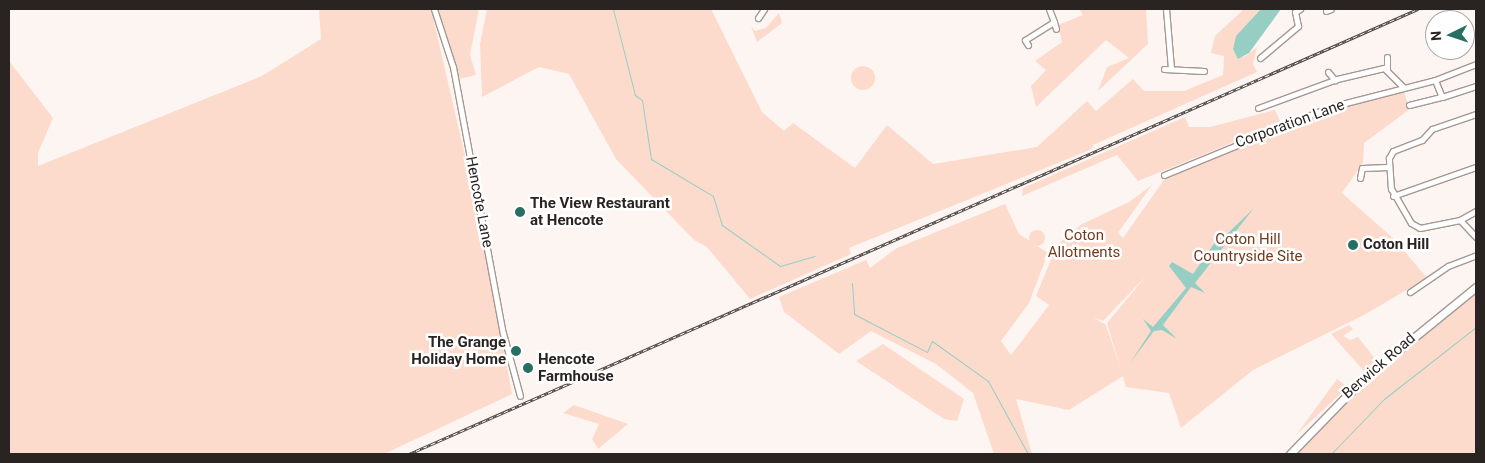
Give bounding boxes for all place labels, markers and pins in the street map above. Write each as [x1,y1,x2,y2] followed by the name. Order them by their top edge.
[530,194,670,229] place label: The View Restaurant at Hencote
[514,206,526,218] marker: The View Restaurant at Hencote
[1363,236,1429,254] place label: Coton Hill
[1347,239,1359,251] marker: Coton Hill
[411,333,506,368] place label: The Grange Holiday Home
[510,345,522,357] marker: The Grange Holiday Home
[538,350,614,385] place label: Hencote Farmhouse
[522,362,534,374] marker: Hencote Farmhouse

